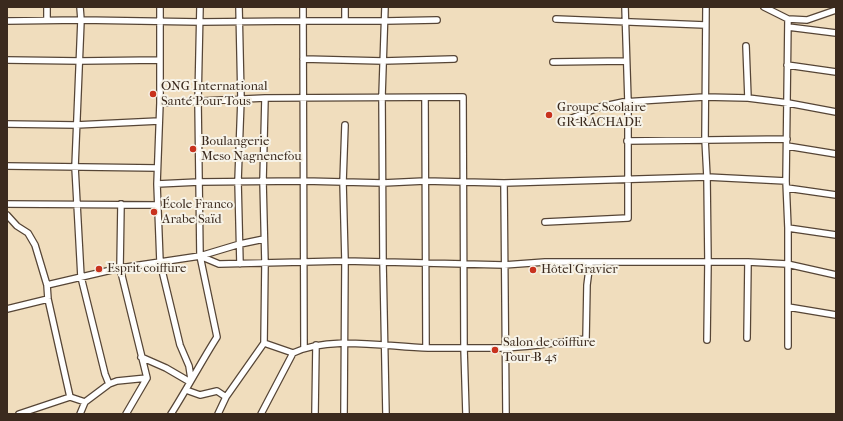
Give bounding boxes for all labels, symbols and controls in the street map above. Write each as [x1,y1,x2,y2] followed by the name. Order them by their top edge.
[161,79,268,110] place label: ONG International Santé Pour Tous
[148,89,158,99] marker: ONG International Santé Pour Tous
[557,100,646,131] place label: Groupe Scolaire GR-RACHADE
[544,110,554,120] marker: Groupe Scolaire GR-RACHADE
[201,134,302,165] place label: Boulangerie Meso Nagnenefou
[188,144,198,154] marker: Boulangerie Meso Nagnenefou
[162,197,233,228] place label: École Franco Arabe Saïd
[149,207,159,217] marker: École Franco Arabe Saïd
[107,261,186,277] place label: Esprit coiffure
[541,262,618,278] place label: Hôtel Gravier
[94,264,104,274] marker: Esprit coiffure
[528,265,538,275] marker: Hôtel Gravier
[503,335,595,366] place label: Salon de coiffure Tour-B 45
[490,345,500,355] marker: Salon de coiffure Tour-B 45

